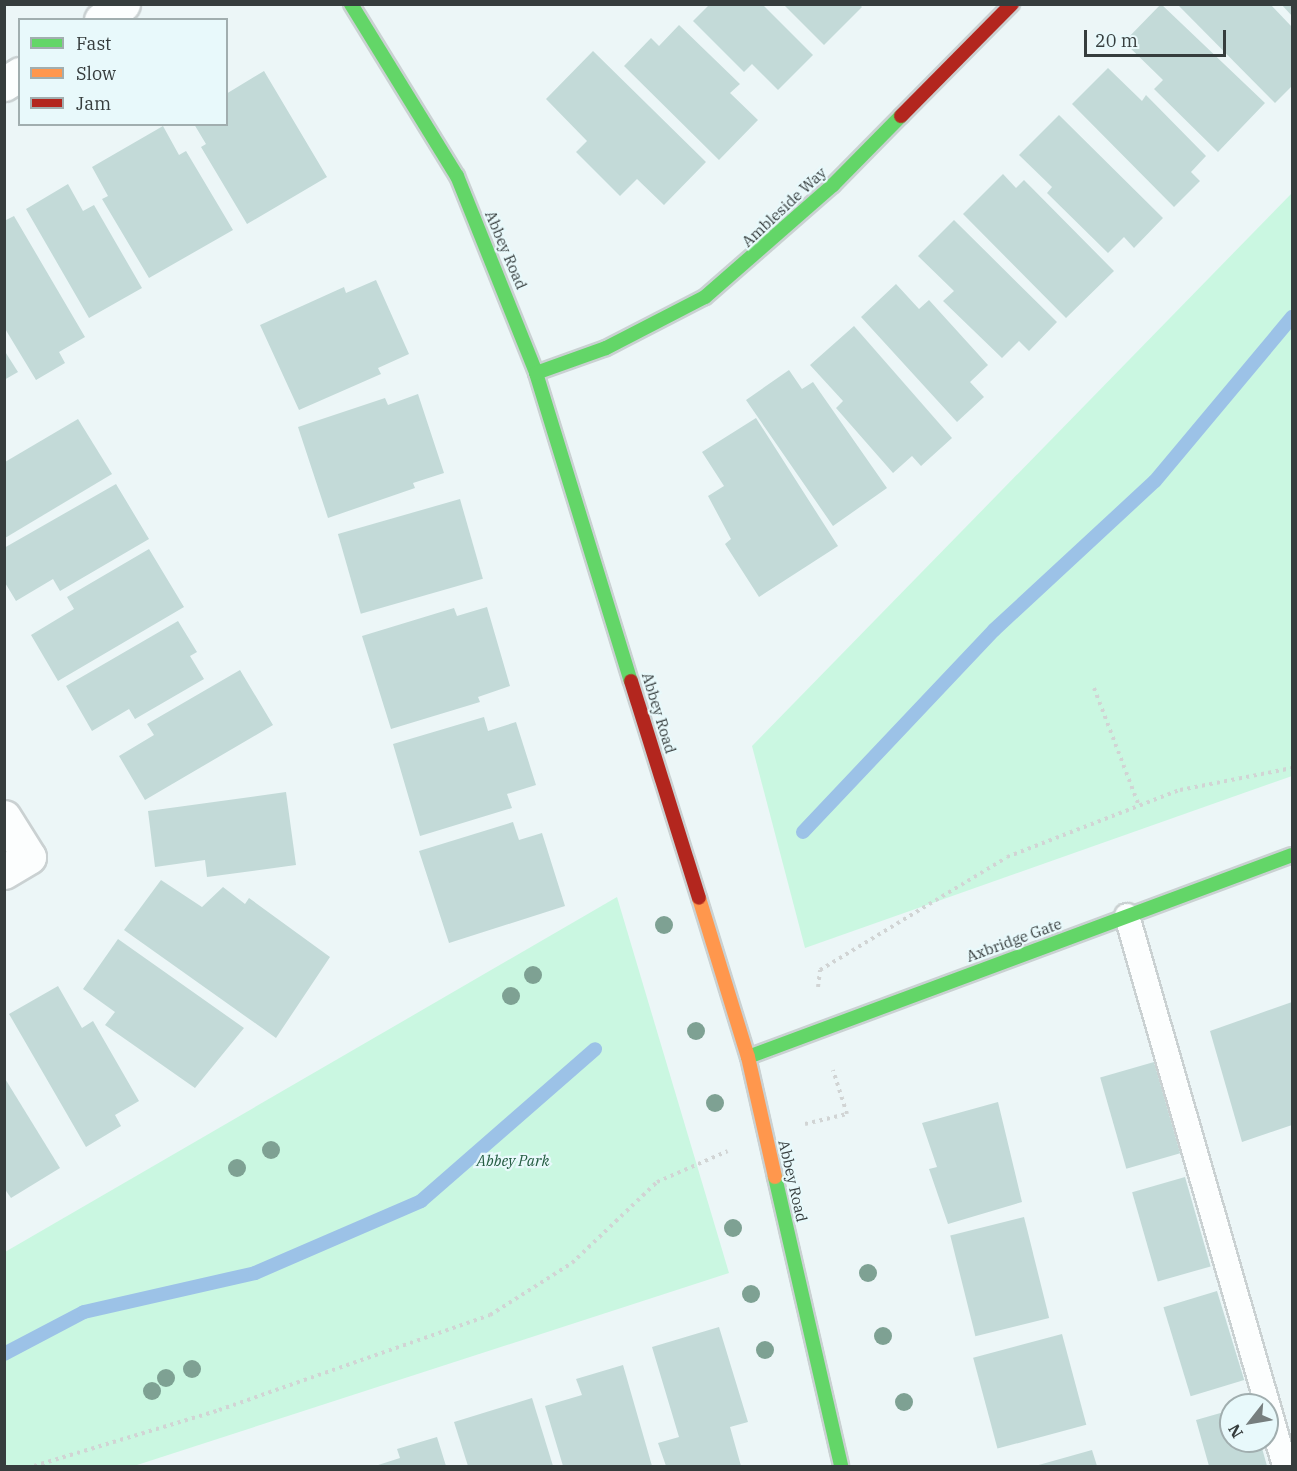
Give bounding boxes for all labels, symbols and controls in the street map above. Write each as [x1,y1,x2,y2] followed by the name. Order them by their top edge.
[18,18,228,126] legend
[1087,18,1230,56] scale bar
[1095,29,1138,52] text: 20 m
[76,32,111,55] text: Fast
[76,62,116,85] text: Slow
[76,92,111,115] text: Jam
[738,163,830,251] street label: Ambleside Way
[481,208,531,292] street label: Abbey Road
[638,670,680,756] street label: Abbey Road
[964,914,1064,966] street label: Axbridge Gate
[775,1138,811,1224] street label: Abbey Road
[477,1152,549,1170] park label: Abbey Park
[1219,1393,1279,1453] north arrow
[1223,1421,1247,1442] text: N

